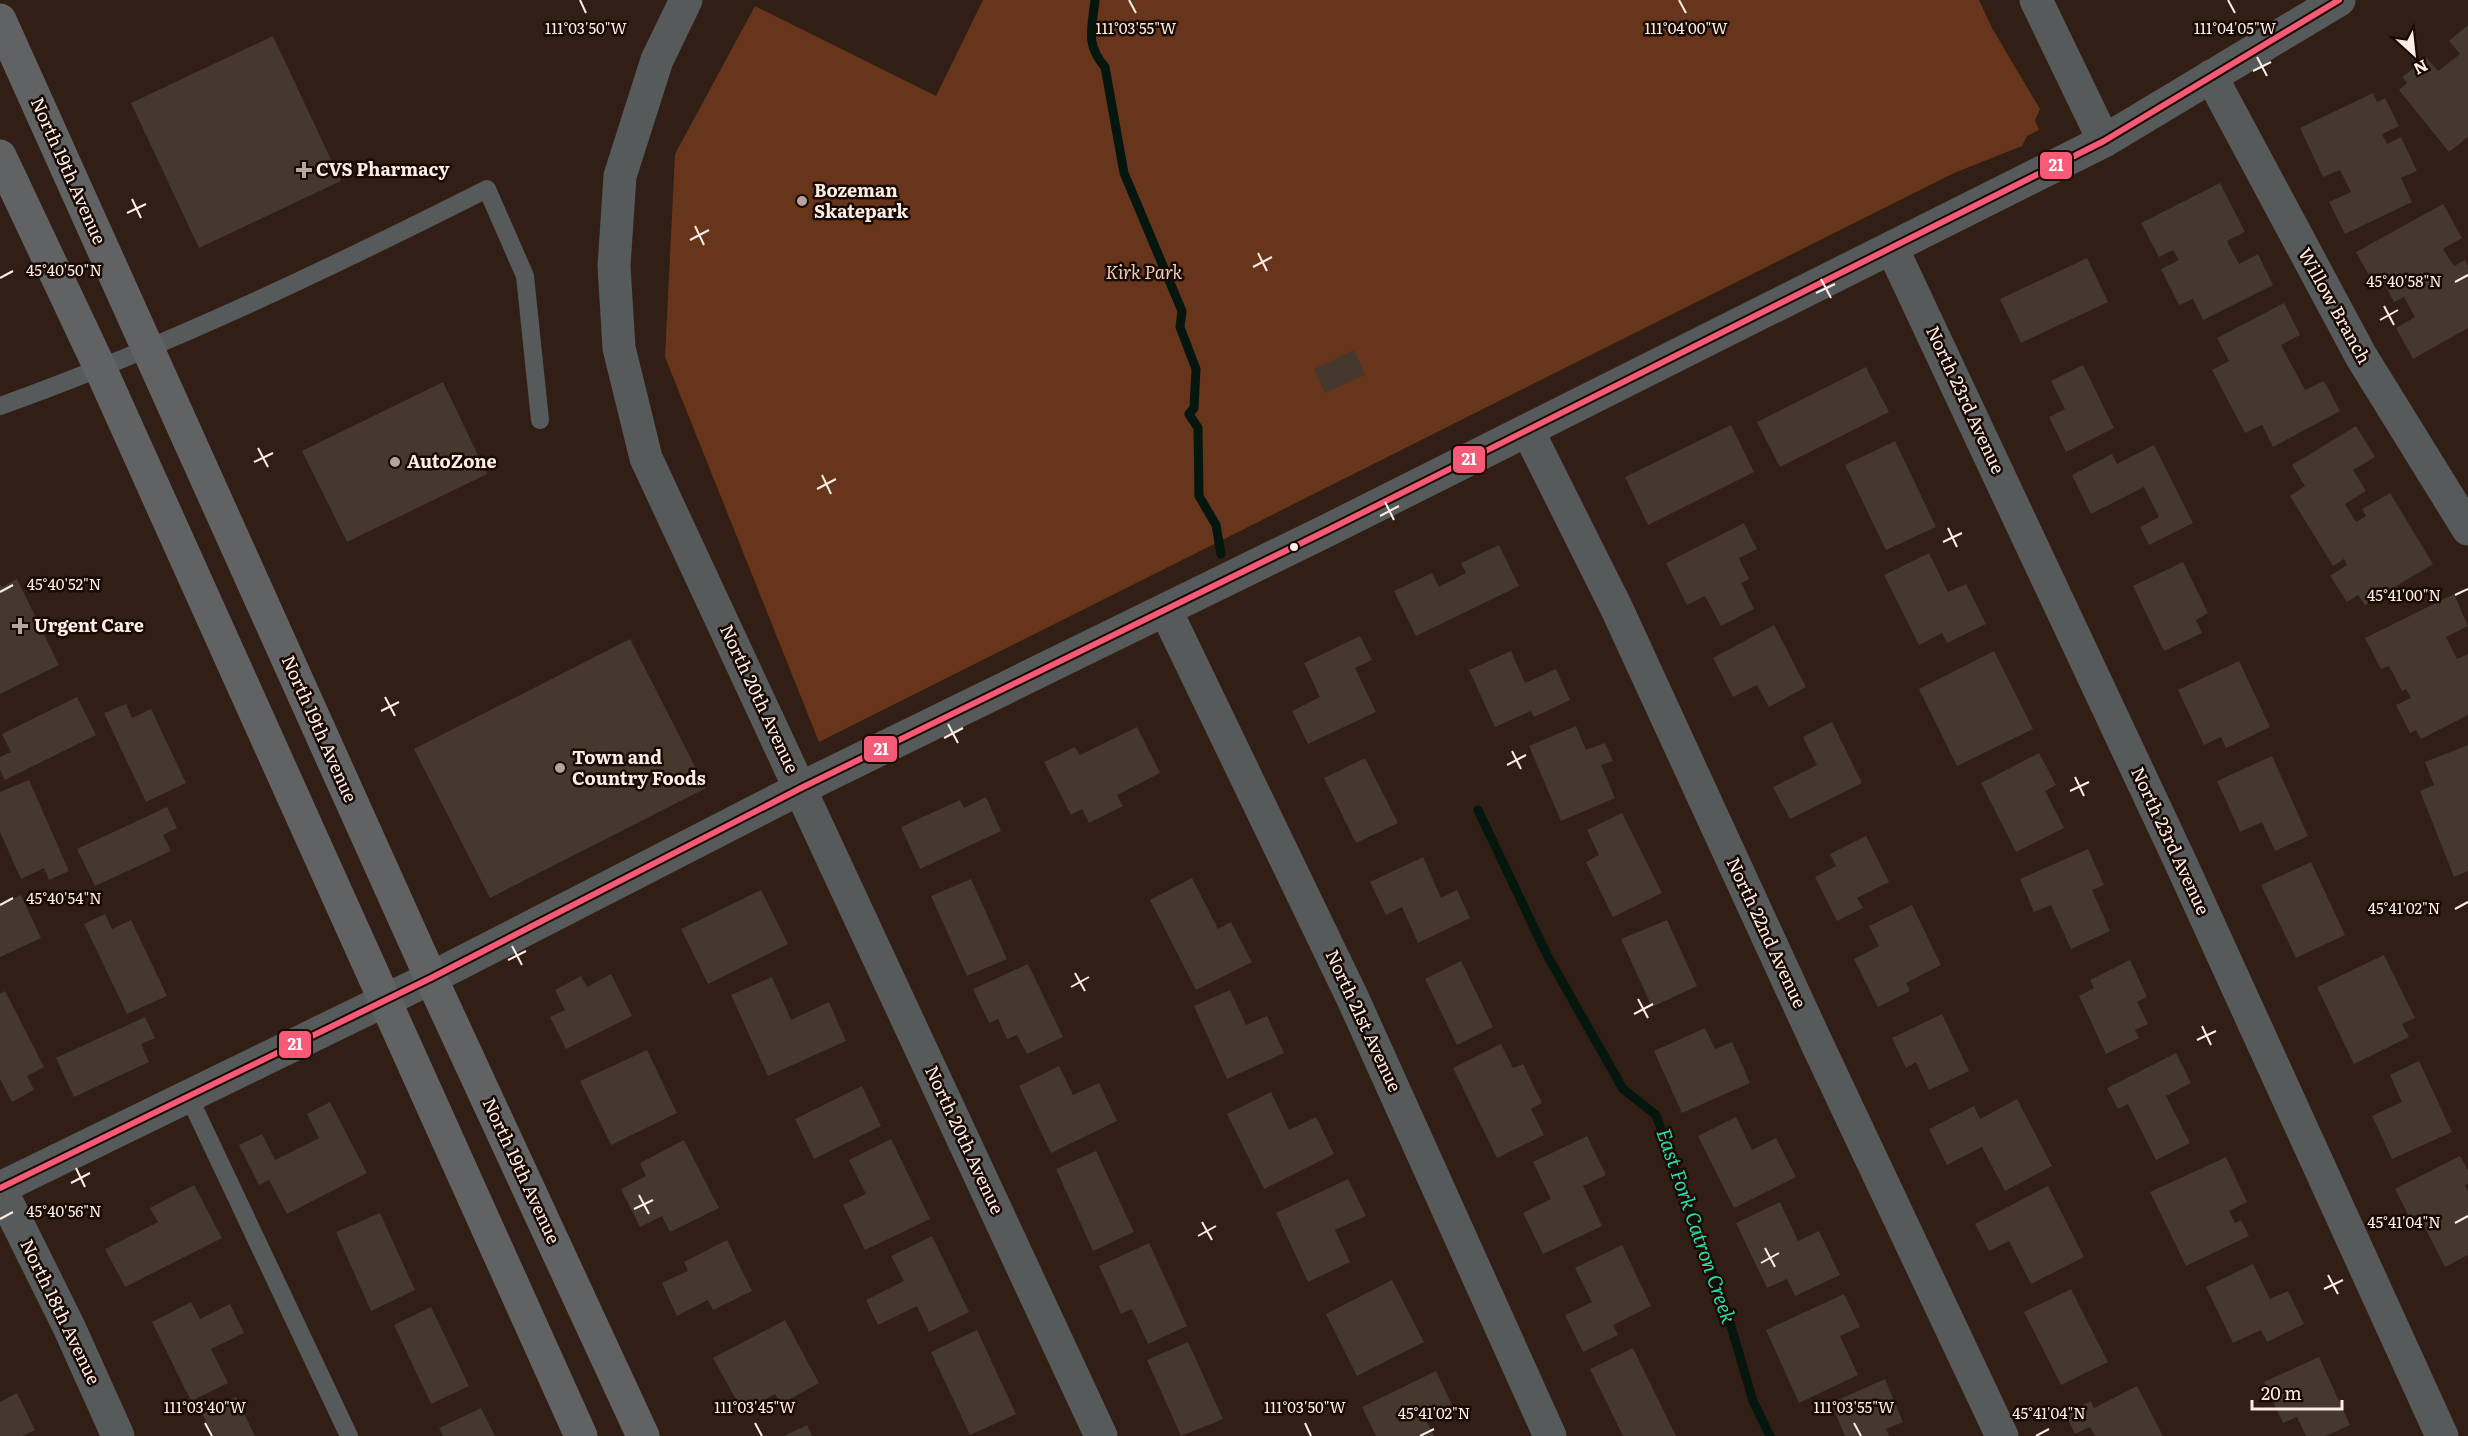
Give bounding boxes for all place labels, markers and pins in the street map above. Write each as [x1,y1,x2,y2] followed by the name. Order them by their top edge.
[316,155,449,182] place label: CVS Pharmacy
[297,163,311,177] marker: CVS Pharmacy
[814,176,909,224] place label: Bozeman Skatepark
[795,194,809,208] marker: Bozeman Skatepark
[407,447,497,474] place label: AutoZone
[388,455,402,469] marker: AutoZone
[1288,541,1300,553] unlabelled marker
[34,611,144,638] place label: Urgent Care
[11,617,29,635] marker: Urgent Care
[572,743,706,791] place label: Town and Country Foods
[553,761,567,775] marker: Town and Country Foods

